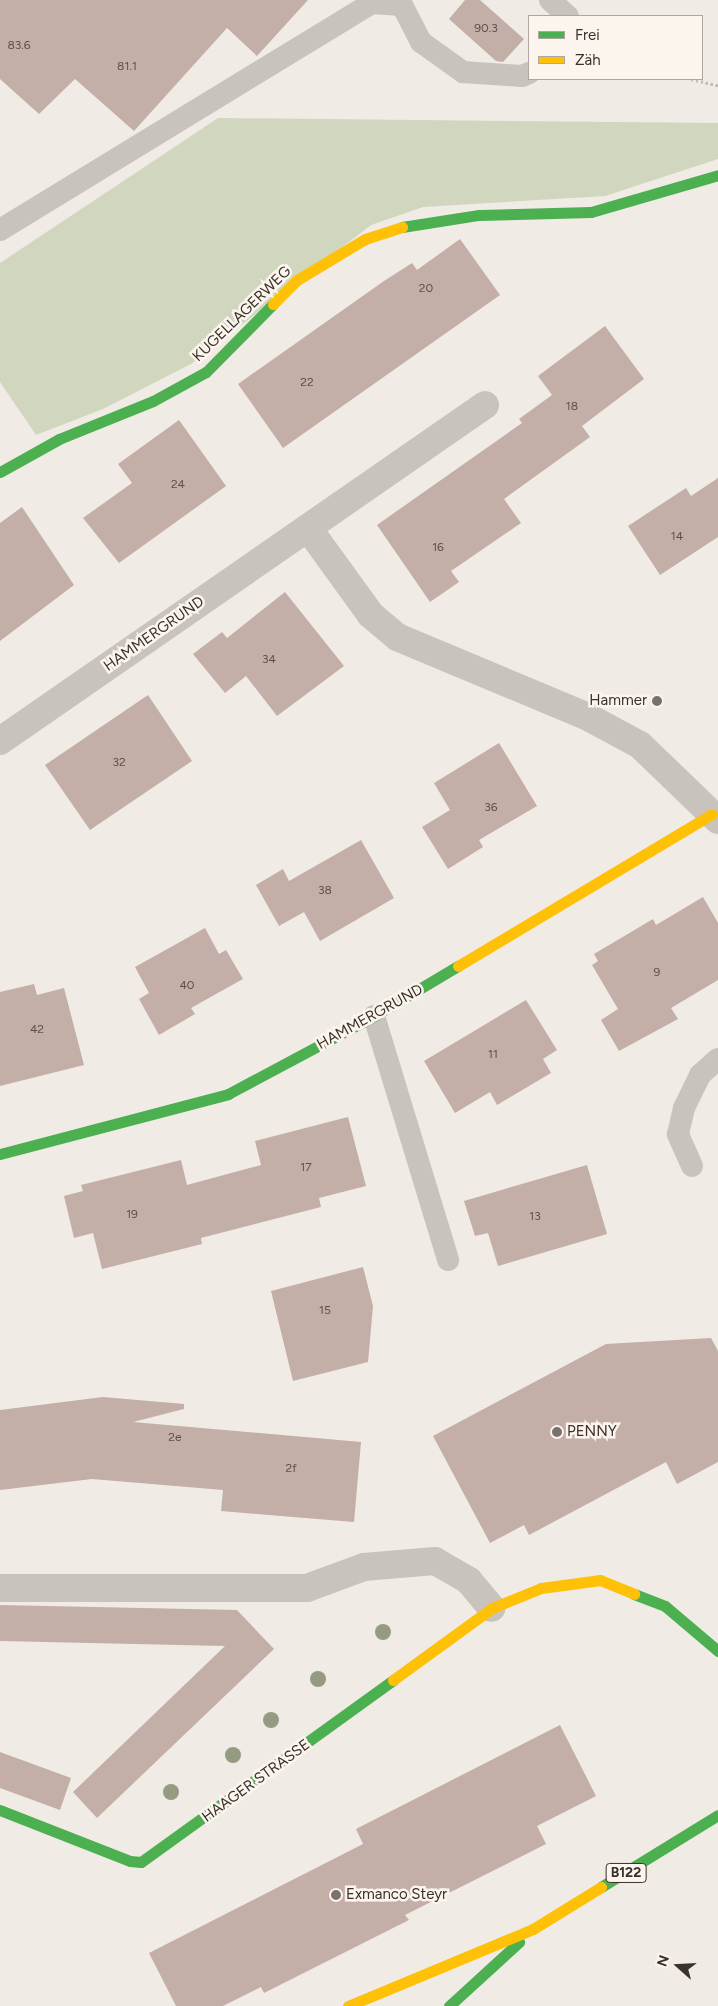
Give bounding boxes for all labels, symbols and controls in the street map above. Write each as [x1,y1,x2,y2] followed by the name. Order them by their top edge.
[528,15,703,80] legend
[474,22,498,36] house number: 90.3
[575,26,600,44] text: Frei
[7,39,31,53] house number: 83.6
[575,51,601,69] text: Zäh
[117,60,137,74] house number: 81.1
[189,262,295,366] street label: KUGELLAGERWEG
[419,282,433,296] house number: 20
[300,376,314,390] house number: 22
[566,400,578,414] house number: 18
[171,478,185,492] house number: 24
[671,530,683,544] house number: 14
[432,541,444,555] house number: 16
[100,593,208,675] street label: HAMMERGRUND
[262,653,276,667] house number: 34
[589,692,647,710] place label: Hammer
[651,695,663,707] marker: Hammer
[112,756,126,770] house number: 32
[484,801,498,815] house number: 36
[318,884,332,898] house number: 38
[654,966,660,980] house number: 9
[179,979,195,993] house number: 40
[314,980,426,1054] street label: HAMMERGRUND
[30,1023,44,1037] house number: 42
[488,1048,498,1062] house number: 11
[300,1161,312,1175] house number: 17
[126,1208,138,1222] house number: 19
[529,1210,541,1224] house number: 13
[319,1304,331,1318] house number: 15
[567,1423,617,1441] place label: PENNY
[551,1426,563,1438] marker: PENNY
[168,1431,182,1445] house number: 2e
[285,1462,297,1476] house number: 2f
[199,1736,313,1826] street label: HAAGER STRASSE
[605,1862,647,1885] road number: B122
[346,1886,447,1904] place label: Exmanco Steyr
[330,1889,342,1901] marker: Exmanco Steyr
[653,1941,703,1991] north arrow
[654,1953,673,1969] text: N

